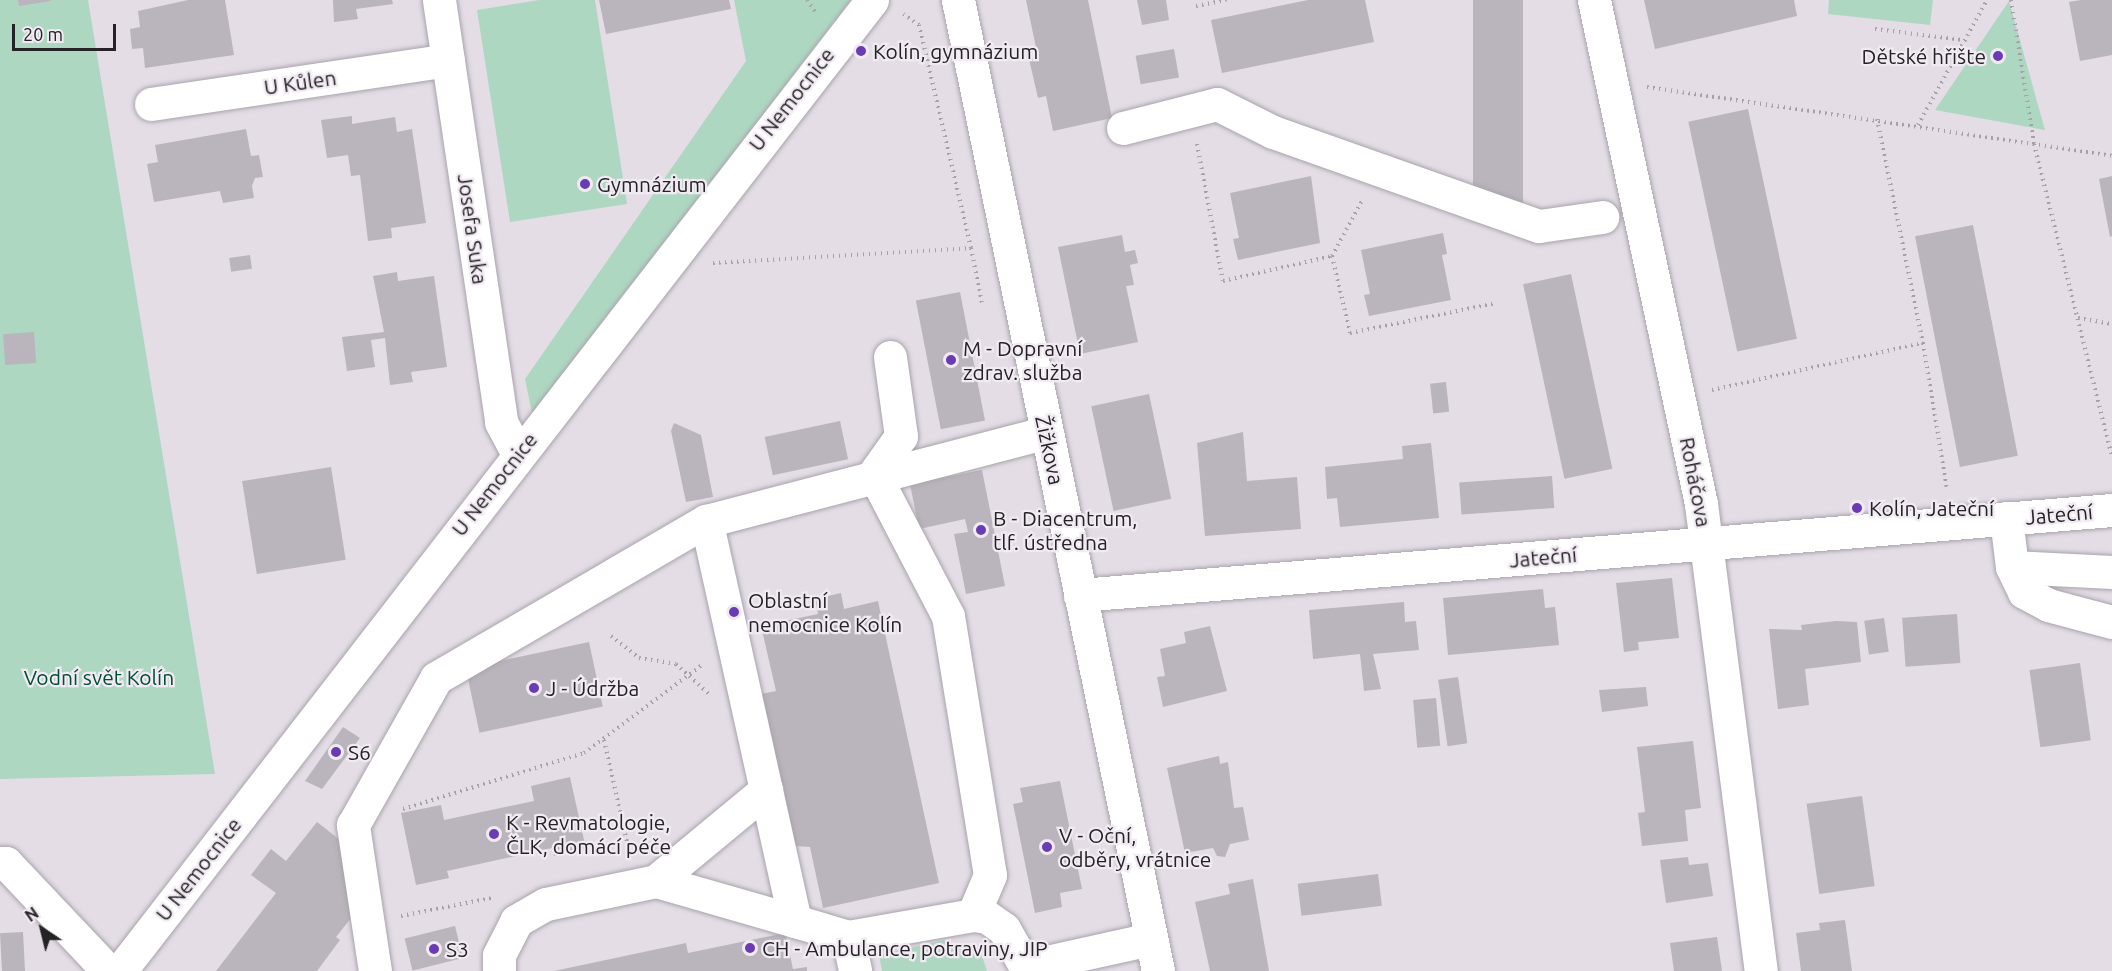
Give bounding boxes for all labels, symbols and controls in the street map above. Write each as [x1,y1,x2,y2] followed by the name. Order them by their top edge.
[15,12,118,50] scale bar
[23,24,63,44] text: 20 m
[873,38,1038,64] place label: Kolín, gymnázium
[743,42,839,156] street label: U Nemocnice
[1862,43,1986,69] place label: Dětské hřište
[854,44,868,58] marker: Kolín, gymnázium
[1991,49,2005,63] marker: Dětské hřište
[262,64,338,100] street label: U Kůlen
[597,171,707,197] place label: Gymnázium
[453,172,493,286] street label: Josefa Suka
[578,177,592,191] marker: Gymnázium
[963,335,1082,385] place label: M - Dopravní zdrav. služba
[944,353,958,367] marker: M - Dopravní zdrav. služba
[1030,413,1070,487] street label: Žižkova
[446,427,542,541] street label: U Nemocnice
[1675,435,1717,529] street label: Roháčova
[1869,495,1994,521] place label: Kolín, Jateční
[2024,498,2094,530] street label: Jateční
[1850,501,1864,515] marker: Kolín, Jateční
[993,505,1138,555] place label: B - Diacentrum, tlf. ústředna
[974,523,988,537] marker: B - Diacentrum, tlf. ústředna
[1508,541,1578,573] street label: Jateční
[748,587,902,637] place label: Oblastní nemocnice Kolín
[725,603,743,621] marker: Oblastní nemocnice Kolín
[24,664,174,690] park label: Vodní svět Kolín
[546,675,639,701] place label: J - Údržba
[527,681,541,695] marker: J - Údržba
[348,739,371,765] place label: S6
[329,745,343,759] marker: S6
[506,809,671,859] place label: K - Revmatologie, ČLK, domácí péče
[150,812,246,926] street label: U Nemocnice
[1059,822,1211,872] place label: V - Oční, odběry, vrátnice
[487,827,501,841] marker: K - Revmatologie, ČLK, domácí péče
[1040,840,1054,854] marker: V - Oční, odběry, vrátnice
[12,899,72,959] north arrow
[22,903,42,925] text: N
[762,935,1048,961] place label: CH - Ambulance, potraviny, JIP
[446,936,469,962] place label: S3
[743,941,757,955] marker: CH - Ambulance, potraviny, JIP
[427,942,441,956] marker: S3

